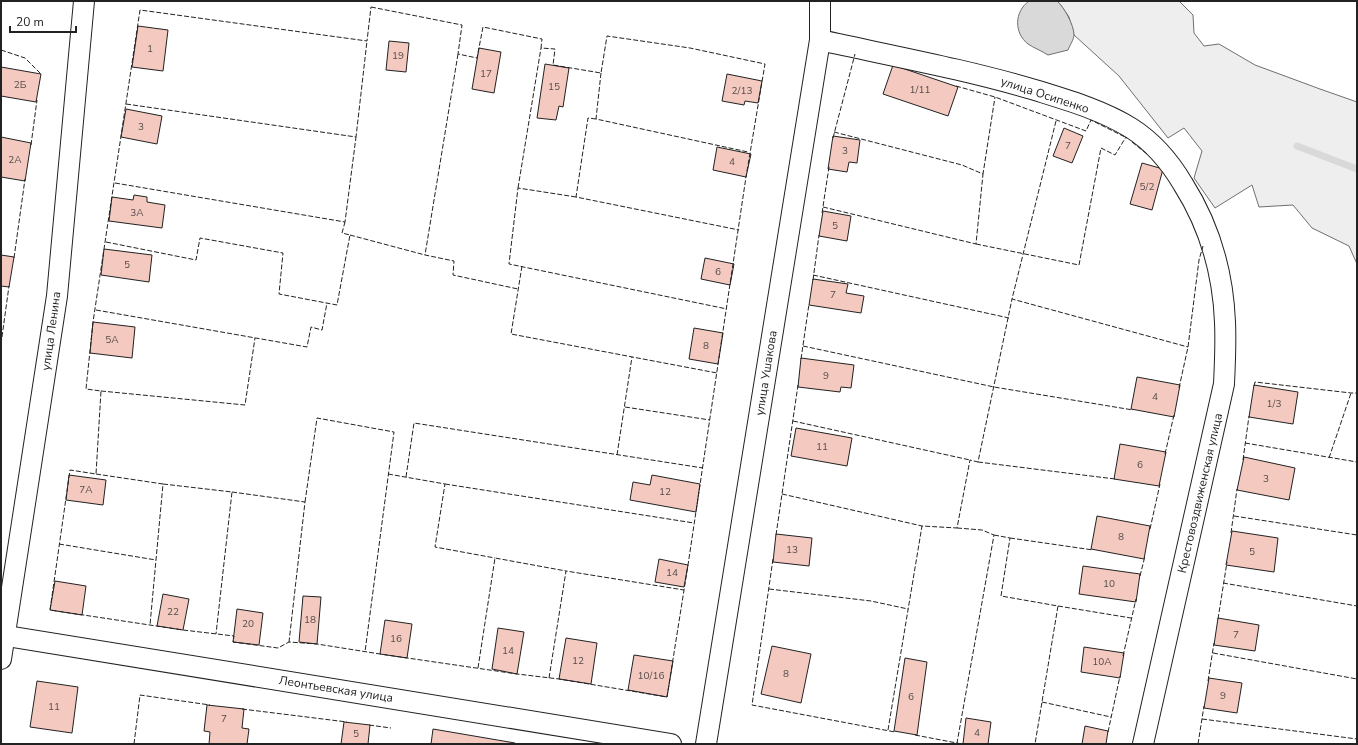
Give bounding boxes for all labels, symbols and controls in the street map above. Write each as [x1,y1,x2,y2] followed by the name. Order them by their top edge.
[10,8,76,34] scale bar
[16,14,44,30] text: 20 m
[147,42,153,56] house number: 1
[392,49,404,63] house number: 19
[480,67,492,81] house number: 17
[999,73,1091,117] street label: улица Осипенко
[14,78,27,92] house number: 2Б
[548,80,560,94] house number: 15
[910,83,930,97] house number: 1/11
[732,84,752,98] house number: 2/13
[138,120,144,134] house number: 3
[1065,139,1071,153] house number: 7
[842,144,848,158] house number: 3
[8,153,22,167] house number: 2А
[729,155,735,169] house number: 4
[1140,180,1154,194] house number: 5/2
[130,206,144,220] house number: 3А
[832,219,838,233] house number: 5
[124,258,130,272] house number: 5
[715,265,721,279] house number: 6
[830,288,836,302] house number: 7
[38,291,64,371] street label: улица Ленина
[751,329,781,417] street label: улица Ушакова
[105,333,119,347] house number: 5А
[703,339,709,353] house number: 8
[823,369,829,383] house number: 9
[1152,390,1158,404] house number: 4
[1267,397,1281,411] house number: 1/3
[1174,411,1226,575] street label: Крестовоздвиженская улица
[816,440,828,454] house number: 11
[1137,458,1143,472] house number: 6
[1263,472,1269,486] house number: 3
[79,483,93,497] house number: 7А
[659,485,671,499] house number: 12
[1118,530,1124,544] house number: 8
[786,543,798,557] house number: 13
[1249,545,1255,559] house number: 5
[666,566,678,580] house number: 14
[1103,577,1115,591] house number: 10
[167,605,179,619] house number: 22
[304,613,316,627] house number: 18
[242,617,254,631] house number: 20
[1233,628,1239,642] house number: 7
[390,632,402,646] house number: 16
[502,644,514,658] house number: 14
[572,654,584,668] house number: 12
[1092,655,1112,669] house number: 10А
[783,667,789,681] house number: 8
[638,669,664,683] house number: 10/16
[278,672,394,706] street label: Леонтьевская улица
[1220,689,1226,703] house number: 9
[908,690,914,704] house number: 6
[48,700,60,714] house number: 11
[221,712,227,726] house number: 7
[974,726,980,740] house number: 4
[353,727,359,741] house number: 5

